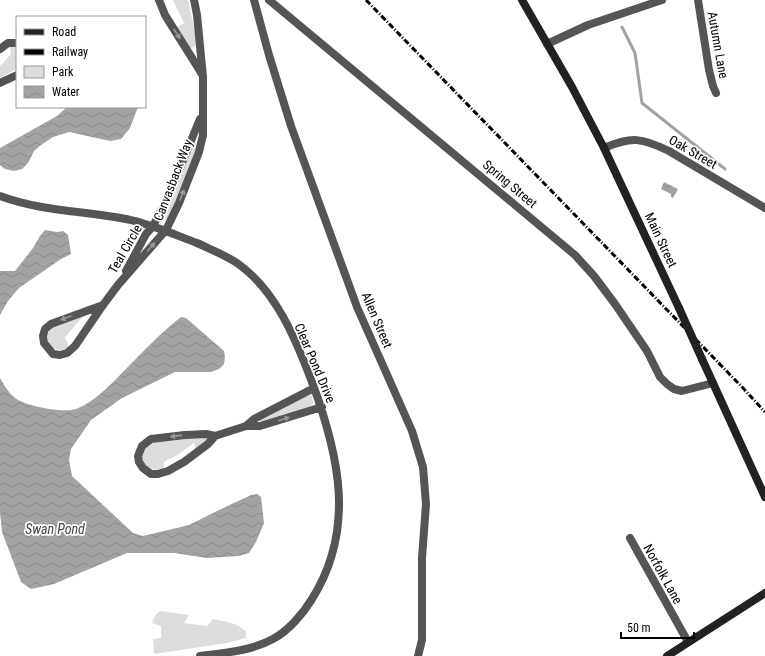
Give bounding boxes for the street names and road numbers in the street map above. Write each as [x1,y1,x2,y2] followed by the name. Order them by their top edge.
[705,10,731,80] street label: Autumn Lane
[666,132,720,172] street label: Oak Street
[151,137,196,223] street label: Canvasback Way
[480,157,540,211] street label: Spring Street
[642,210,680,270] street label: Main Street
[105,222,145,276] street label: Teal Circle
[359,290,396,350] street label: Allen Street
[292,321,338,405] street label: Clear Pond Drive
[640,542,686,606] street label: Norfolk Lane

